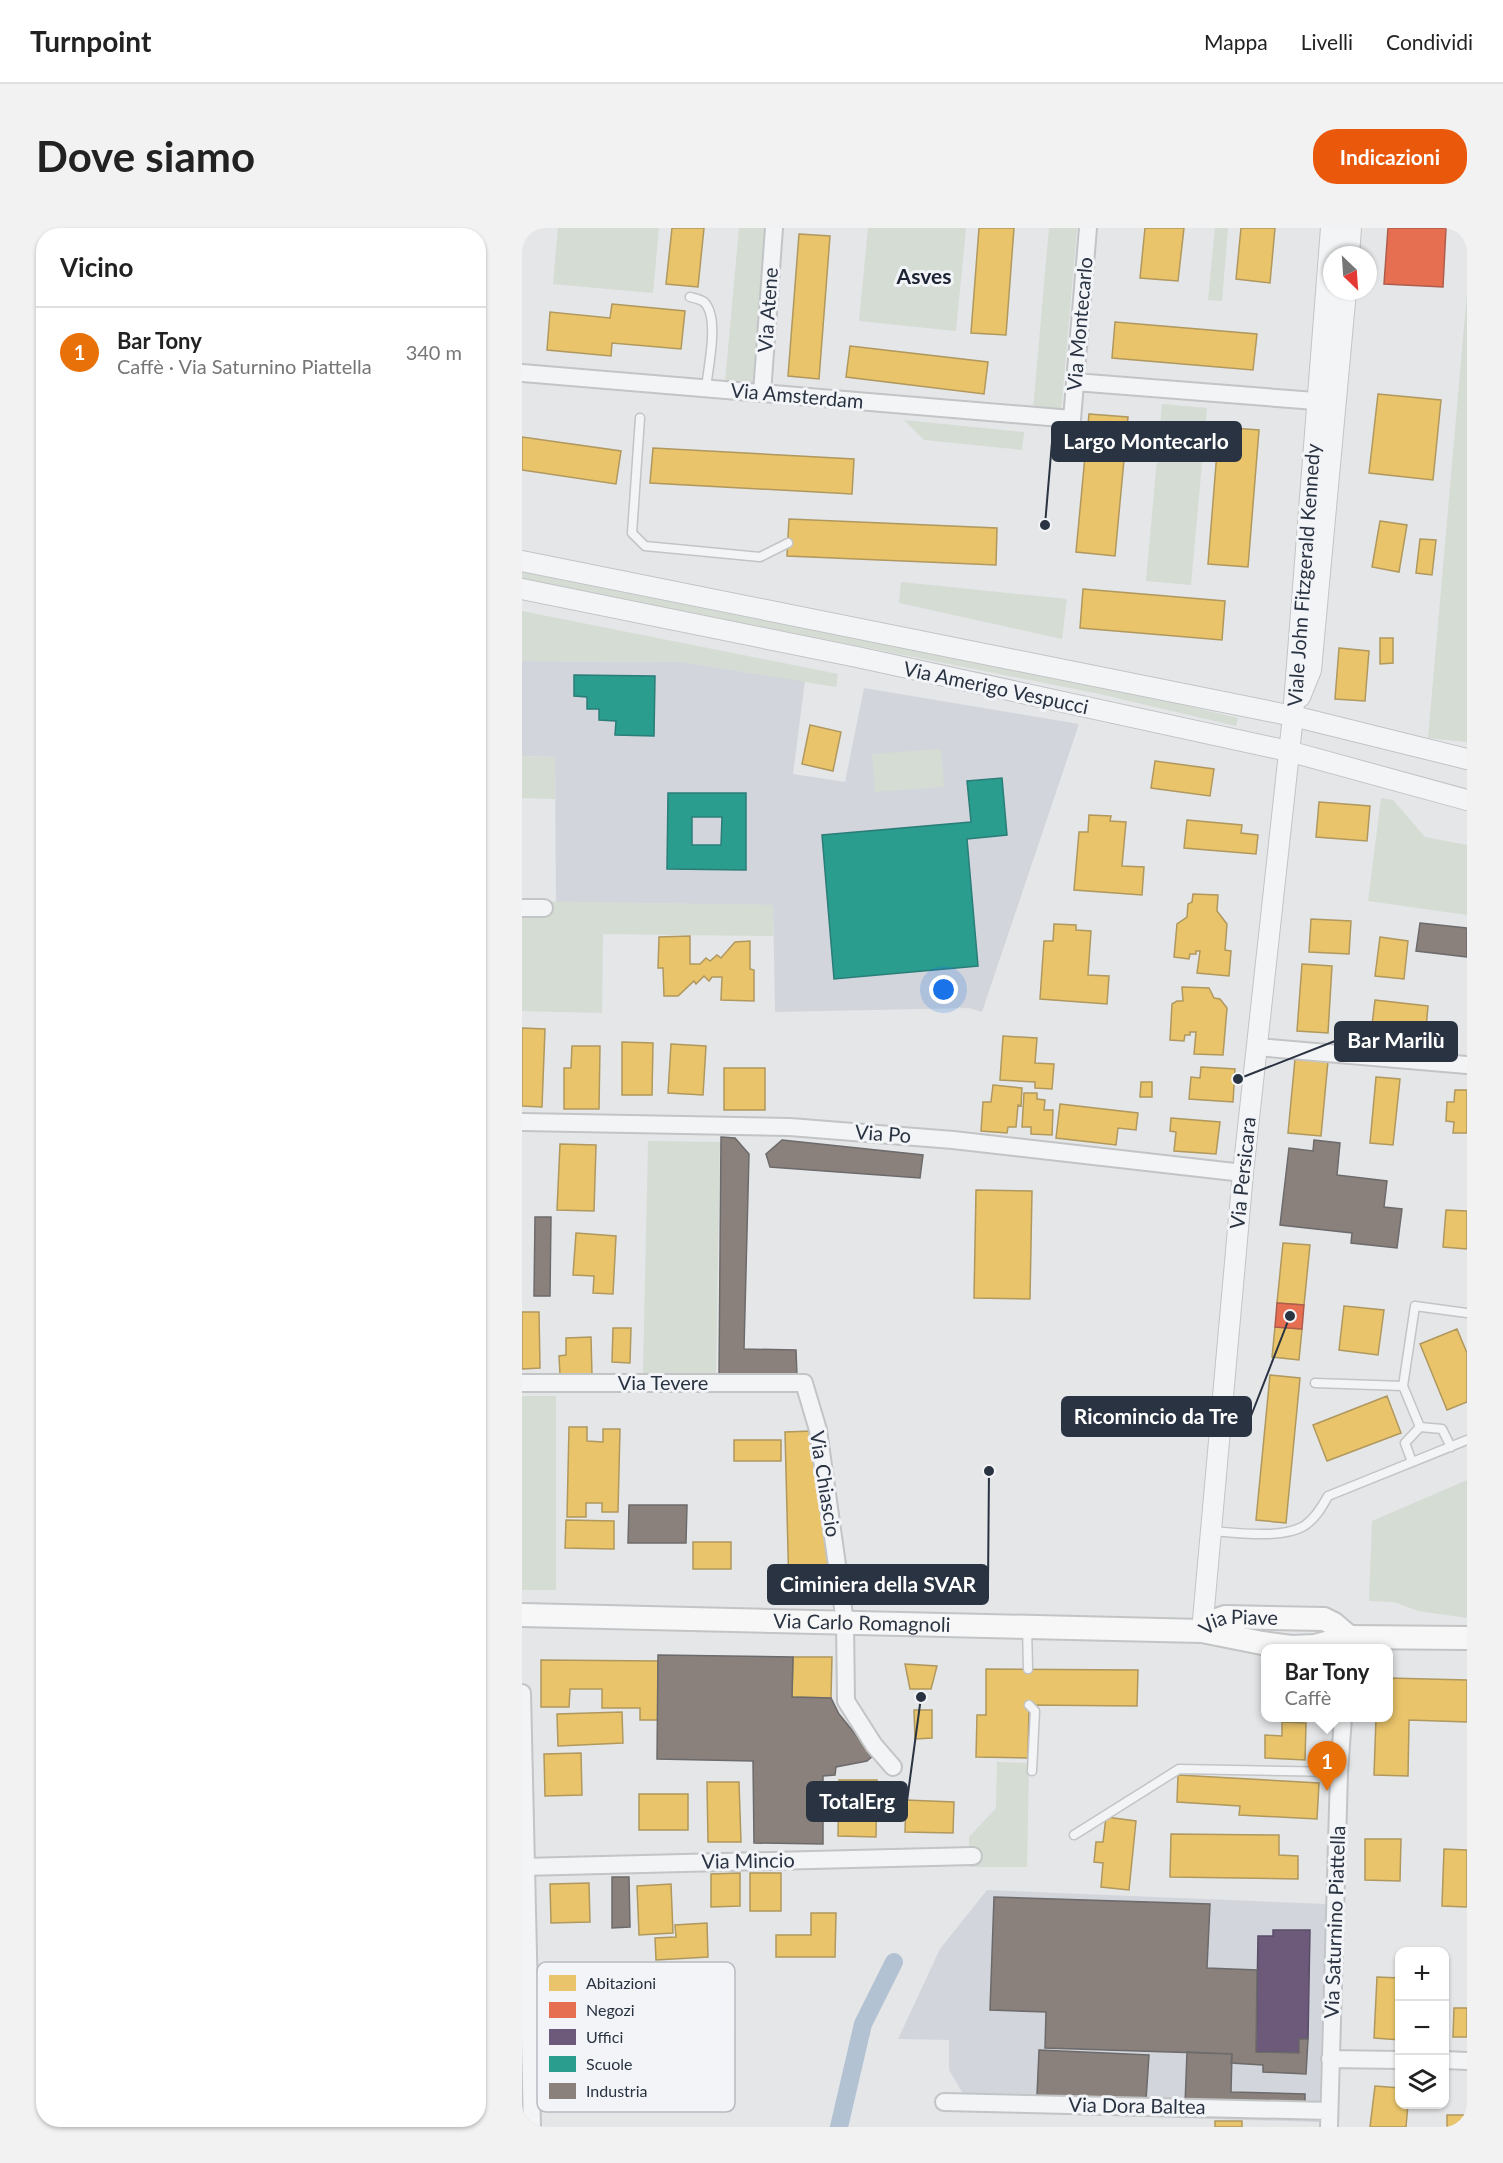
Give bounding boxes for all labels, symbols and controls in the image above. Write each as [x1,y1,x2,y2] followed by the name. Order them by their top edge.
[30,24,151,58] text: Turnpoint
[1204,29,1268,54] text: Mappa
[1301,29,1353,54] text: Livelli
[1386,29,1473,54] text: Condividi
[1313,129,1467,184] button: Indicazioni
[36,131,255,181] text: Dove siamo
[1323,246,1377,300] north arrow
[60,251,133,283] text: Vicino
[1061,256,1097,392] street label: Via Montecarlo
[896,263,951,288] district label: Asves
[752,267,782,353] street label: Via Atene
[117,327,202,354] text: Bar Tony
[74,340,85,364] text: 1
[406,340,462,364] text: 340 m
[117,354,372,378] text: Caffè · Via Saturnino Piattella
[730,377,865,413] street label: Via Amsterdam
[1052,422,1241,461] callout: Largo Montecarlo
[1063,428,1229,453] text: Largo Montecarlo
[1282,442,1324,707] street label: Viale John Fitzgerald Kennedy
[901,656,1091,718] street label: Via Amerigo Vespucci
[929,975,958,1004] your location
[1335,1022,1457,1061] callout: Bar Marilù
[1347,1027,1445,1052] text: Bar Marilù
[1224,1116,1260,1230] street label: Via Persicara
[854,1119,912,1147] street label: Via Po
[618,1370,708,1394] street label: Via Tevere
[1062,1397,1251,1436] callout: Ricomincio da Tre
[1074,1403,1238,1428] text: Ricomincio da Tre
[806,1429,846,1539] street label: Via Chiascio
[768,1565,988,1604] callout: Ciminiera della SVAR
[780,1571,976,1596] text: Ciminiera della SVAR
[1193,1604,1278,1640] street label: Via Piave
[773,1608,951,1636] street label: Via Carlo Romagnoli
[1261,1644,1393,1722] popup
[1285,1658,1369,1685] text: Bar Tony
[1285,1685,1331,1709] text: Caffè
[1308,1742,1346,1791] pin: 1
[807,1782,907,1821] callout: TotalErg
[819,1788,895,1813] text: TotalErg
[1319,1825,1349,2019] street label: Via Saturnino Piattella
[701,1847,795,1873] street label: Via Mincio
[1395,1947,1449,2109] map controls
[1395,1947,1449,2001] button: +
[537,1962,735,2112] legend
[586,1973,656,1992] text: Abitazioni
[586,2000,635,2019] text: Negozi
[1395,2001,1449,2055] button: −
[586,2027,623,2046] text: Uffici
[586,2054,633,2073] text: Scuole
[1395,2055,1449,2109] button: layers
[586,2081,647,2100] text: Industria
[1068,2092,1206,2118] street label: Via Dora Baltea

